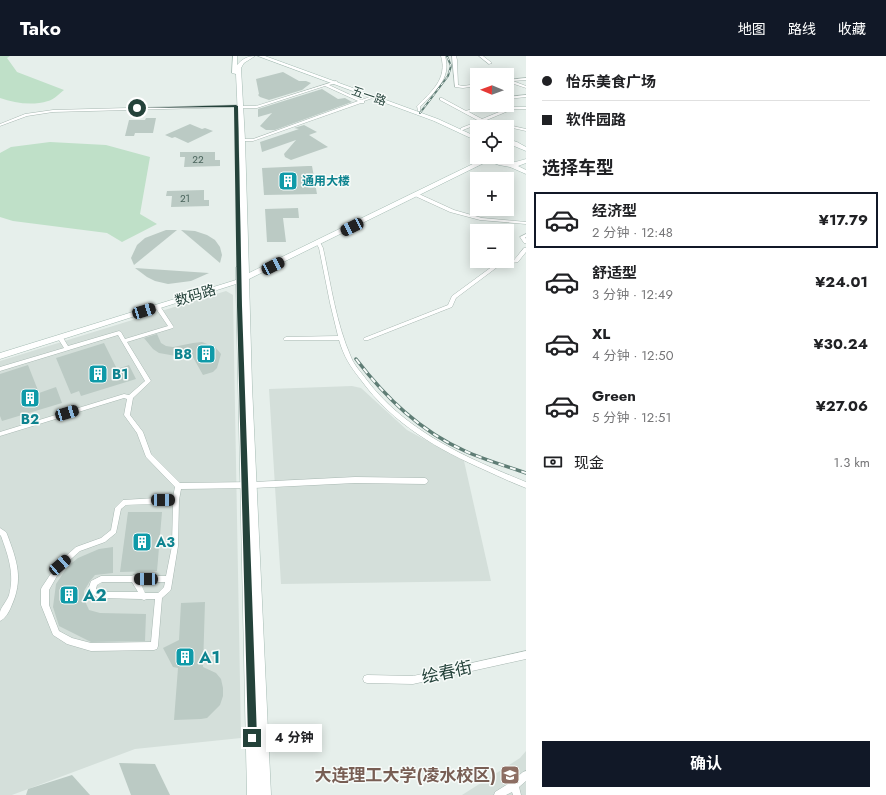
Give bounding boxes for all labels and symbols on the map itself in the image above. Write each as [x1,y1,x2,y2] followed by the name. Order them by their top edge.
[470,68,514,112] north arrow
[349,82,389,110] street label: 五一路
[128,99,146,117] route start
[192,152,204,167] house number: 22
[277,170,299,192] building icon: 通用大楼
[302,172,350,190] place label: 通用大楼
[180,191,190,206] house number: 21
[339,216,365,238] car
[260,255,286,277] car
[172,279,218,311] street label: 数码路
[131,302,157,320] car
[195,343,217,365] building icon: B8
[174,344,192,364] place label: B8
[87,363,109,385] building icon: B1
[112,364,128,384] place label: B1
[19,387,41,409] building icon: B2
[54,404,80,422] car
[21,409,39,429] place label: B2
[151,494,175,506] car
[131,531,153,553] building icon: A3
[155,532,175,552] place label: A3
[47,553,73,577] car
[134,573,158,585] car
[82,583,107,607] place label: A2
[58,584,80,606] building icon: A2
[198,645,220,669] place label: A1
[174,646,196,668] building icon: A1
[420,655,474,689] street label: 绘春街
[266,724,322,752] callout: 4 分钟
[243,729,261,747] route end
[314,763,496,787] place label: 大连理工大学(凌水校区)
[499,764,521,786] school or university icon: 大连理工大学(凌水校区)

